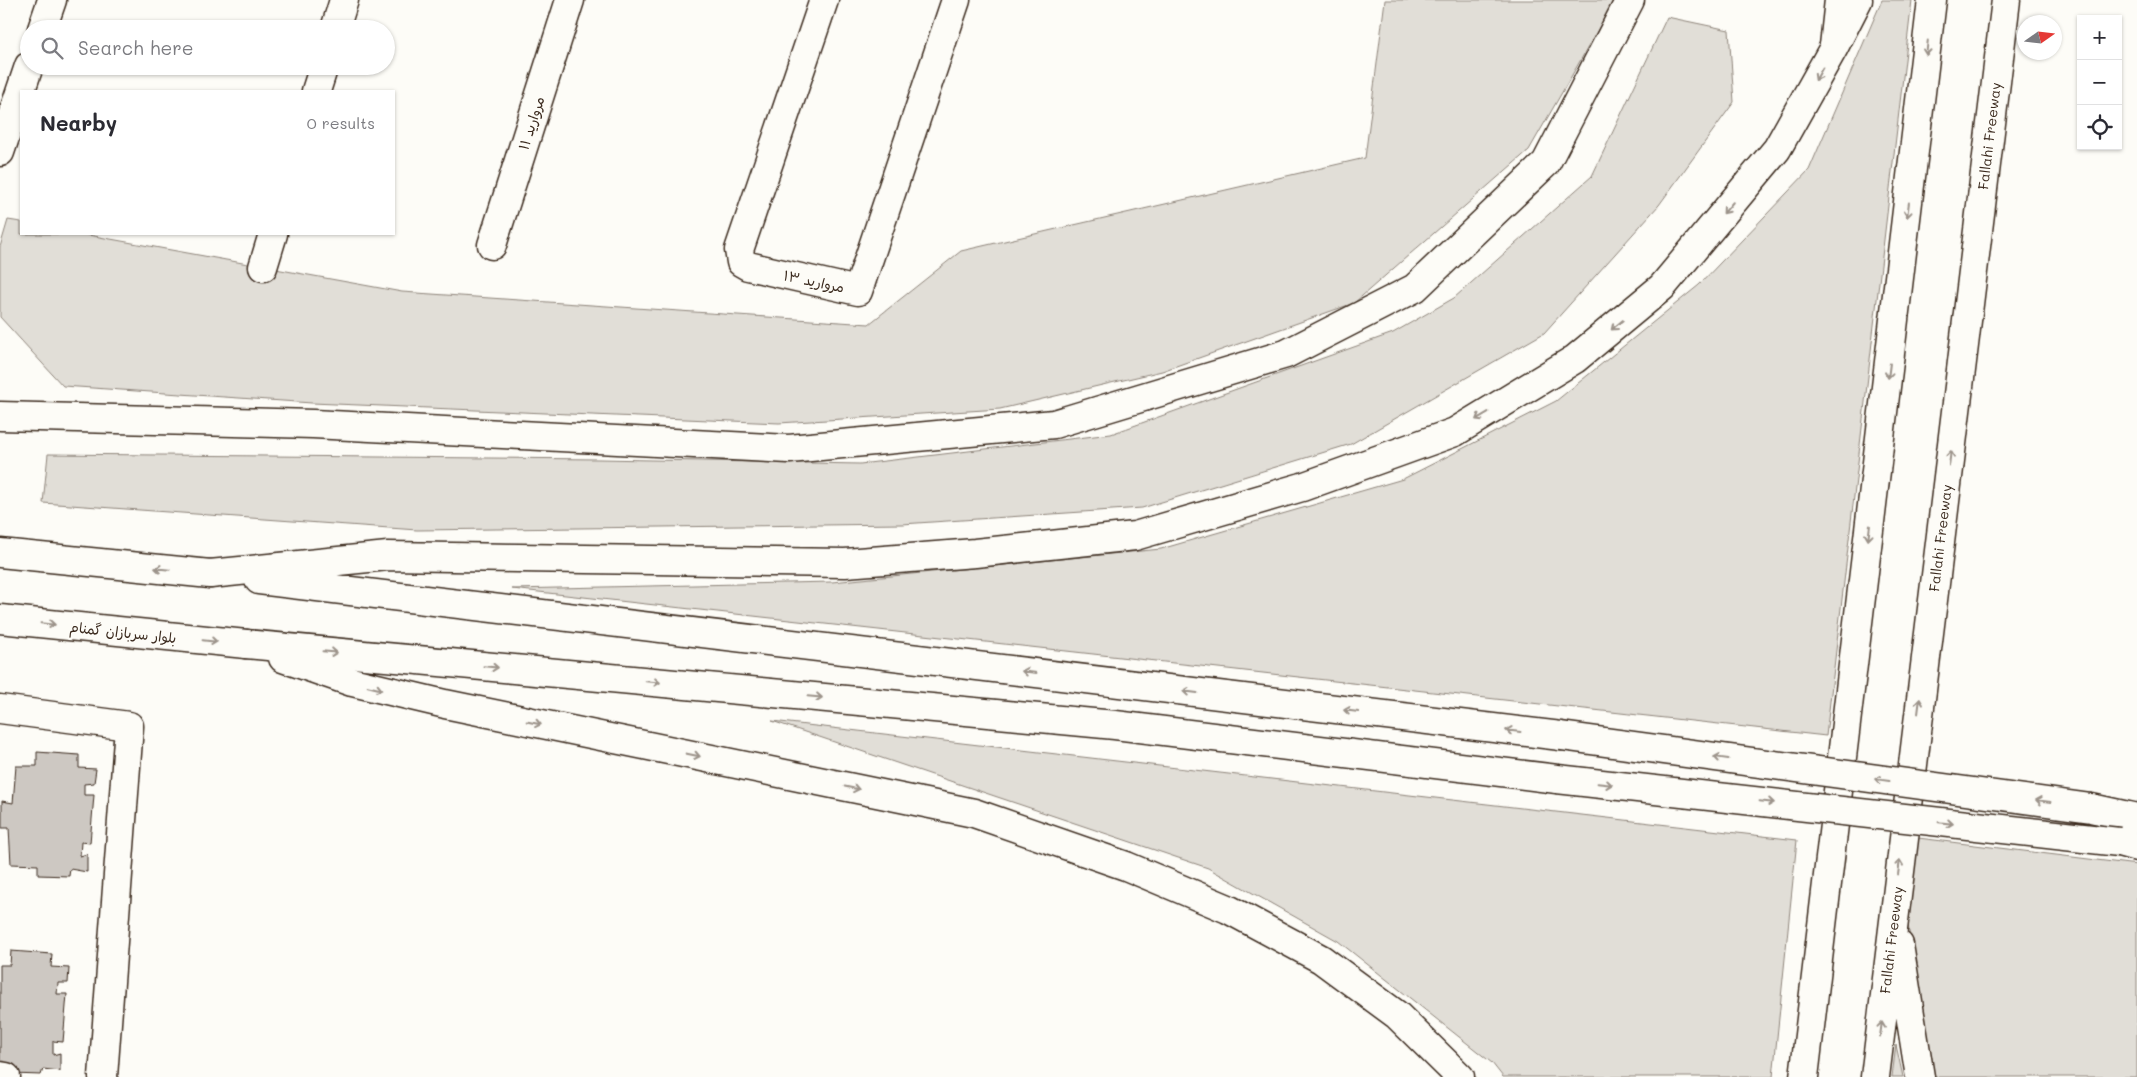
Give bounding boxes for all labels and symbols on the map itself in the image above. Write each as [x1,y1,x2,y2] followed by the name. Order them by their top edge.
[2017,15,2062,60] north arrow
[1922,40,1932,56] one-way arrow
[1814,66,1824,81] one-way arrow
[1973,81,2005,191] street label: Fallahi Freeway
[513,94,549,152] street label: مروارید ۱۱
[1723,201,1734,214] one-way arrow
[1903,202,1913,218] one-way arrow
[782,265,846,297] street label: مروارید ۱۳
[1610,319,1623,331] one-way arrow
[1884,363,1894,379] one-way arrow
[1476,411,1490,421] one-way arrow
[1945,450,1955,466] one-way arrow
[1924,483,1956,593] street label: Fallahi Freeway
[1864,524,1874,540] one-way arrow
[154,565,170,574] one-way arrow
[68,617,177,649] street label: بلوار سربازان گمنام
[40,619,56,629] one-way arrow
[202,636,218,646] one-way arrow
[321,647,337,657] one-way arrow
[483,662,499,672] one-way arrow
[1021,667,1037,677] one-way arrow
[645,677,661,687] one-way arrow
[367,684,383,693] one-way arrow
[1182,687,1198,697] one-way arrow
[807,692,823,702] one-way arrow
[1914,698,1924,714] one-way arrow
[1344,706,1360,716] one-way arrow
[526,718,542,728] one-way arrow
[1505,726,1521,736] one-way arrow
[685,751,701,761] one-way arrow
[1713,753,1729,763] one-way arrow
[1874,774,1890,784] one-way arrow
[1597,779,1613,789] one-way arrow
[844,784,860,793] one-way arrow
[2035,796,2051,806] one-way arrow
[1759,797,1775,807] one-way arrow
[1937,818,1953,828] one-way arrow
[1894,859,1904,875] one-way arrow
[1875,885,1907,995] street label: Fallahi Freeway
[1876,1021,1886,1037] one-way arrow

